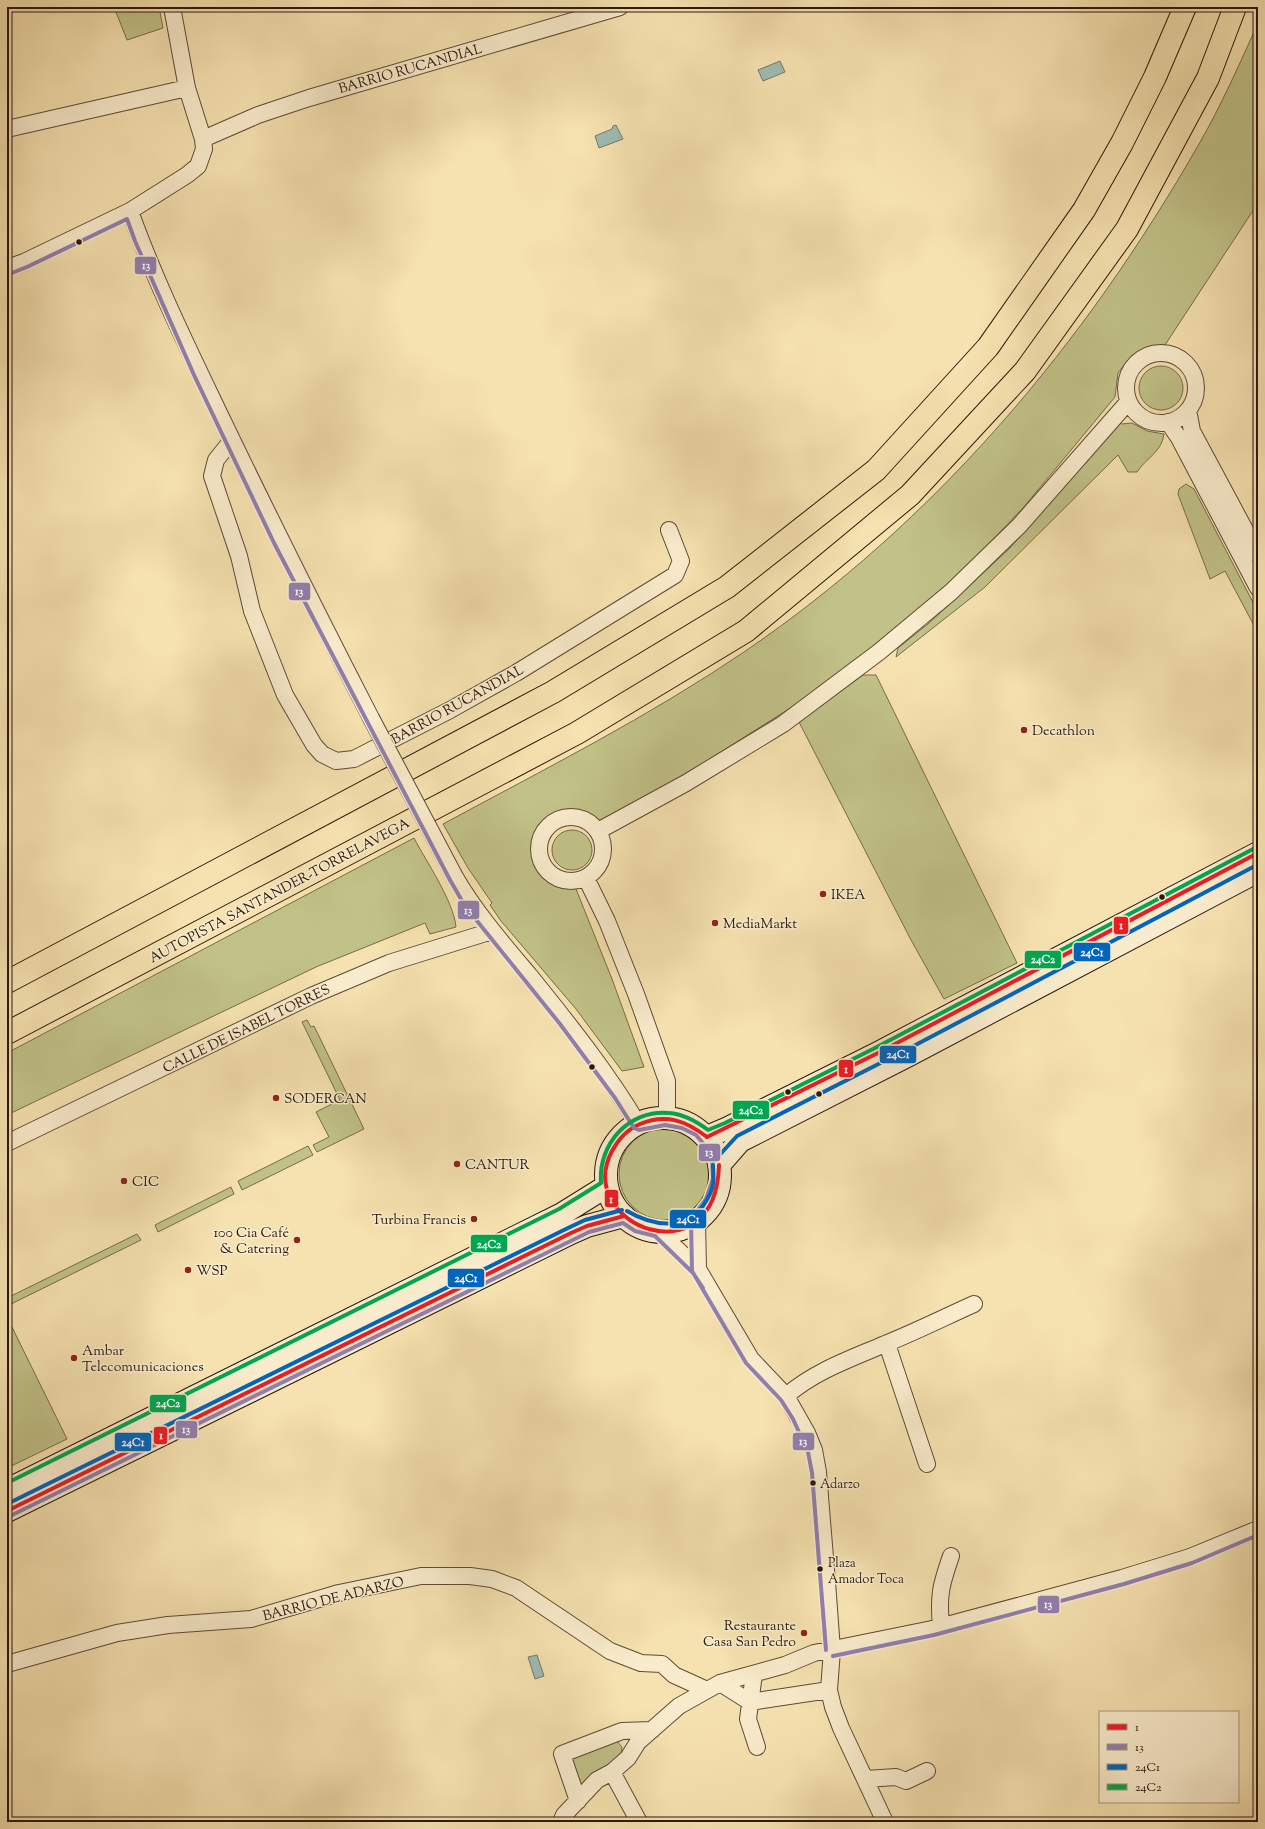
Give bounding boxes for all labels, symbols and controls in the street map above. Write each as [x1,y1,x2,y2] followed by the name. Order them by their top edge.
[336,40,485,100] street label: BARRIO RUCANDIAL
[74,237,84,247] unlabelled marker
[134,256,157,275] line badge: 13
[141,258,151,274] text: 13
[288,582,311,601] line badge: 13
[294,584,304,600] text: 13
[388,661,528,751] street label: BARRIO RUCANDIAL
[1032,722,1095,742] place label: Decathlon
[1019,725,1029,735] marker: Decathlon
[146,814,414,969] street label: AUTOPISTA SANTANDER-TORRELAVEGA
[831,886,866,906] place label: IKEA
[818,889,828,899] marker: IKEA
[1157,892,1167,902] unlabelled marker
[457,900,480,920] line badge: 13
[463,903,473,919] text: 13
[723,915,797,935] place label: MediaMarkt
[1113,916,1129,935] line badge: 1
[710,918,720,928] marker: MediaMarkt
[1118,918,1123,934] text: 1
[1073,942,1111,962] line badge: 24C1
[1080,945,1104,961] text: 24C1
[1024,950,1062,969] line badge: 24C2
[1031,952,1056,968] text: 24C2
[160,980,334,1079] street label: CALLE DE ISABEL TORRES
[879,1045,917,1064] line badge: 24C1
[886,1047,910,1063] text: 24C1
[838,1059,854,1078] line badge: 1
[587,1062,597,1072] unlabelled marker
[843,1062,848,1078] text: 1
[783,1087,793,1097] unlabelled marker
[814,1089,824,1099] unlabelled marker
[284,1090,367,1110] place label: SODERCAN
[271,1093,281,1103] marker: SODERCAN
[732,1100,770,1120] line badge: 24C2
[739,1103,764,1119] text: 24C2
[698,1143,721,1162] line badge: 13
[704,1145,714,1161] text: 13
[465,1156,530,1176] place label: CANTUR
[452,1159,462,1169] marker: CANTUR
[132,1173,159,1193] place label: CIC
[119,1176,129,1186] marker: CIC
[604,1189,619,1208] line badge: 1
[608,1192,613,1208] text: 1
[669,1209,707,1229] line badge: 24C1
[372,1211,466,1231] place label: Turbina Francis
[676,1212,700,1228] text: 24C1
[469,1214,479,1224] marker: Turbina Francis
[213,1224,289,1260] place label: 100 Cia Café & Catering
[470,1234,508,1253] line badge: 24C2
[292,1235,302,1245] marker: 100 Cia Café & Catering
[477,1237,502,1253] text: 24C2
[196,1262,228,1282] place label: WSP
[183,1265,193,1275] marker: WSP
[447,1268,485,1288] line badge: 24C1
[454,1271,478,1287] text: 24C1
[82,1342,204,1378] place label: Ambar Telecomunicaciones
[69,1353,79,1363] marker: Ambar Telecomunicaciones
[149,1394,187,1413] line badge: 24C2
[156,1396,181,1412] text: 24C2
[175,1420,198,1439] line badge: 13
[181,1422,191,1438] text: 13
[153,1426,168,1445] line badge: 1
[158,1428,163,1444] text: 1
[114,1432,152,1452] line badge: 24C1
[792,1432,815,1451] line badge: 13
[798,1434,808,1450] text: 13
[121,1435,145,1451] text: 24C1
[820,1476,860,1494] place label: Adarzo
[808,1478,818,1488] marker: Adarzo
[828,1555,904,1589] place label: Plaza Amador Toca
[815,1564,825,1574] marker: Plaza Amador Toca
[261,1573,406,1627] street label: BARRIO DE ADARZO
[1037,1595,1060,1614] line badge: 13
[1043,1597,1053,1613] text: 13
[703,1617,796,1653] place label: Restaurante Casa San Pedro
[799,1628,809,1638] marker: Restaurante Casa San Pedro
[1099,1711,1239,1803] legend
[1135,1719,1139,1737] text: 1
[1135,1739,1144,1757] text: 13
[1135,1759,1160,1777] text: 24C1
[1135,1779,1162,1797] text: 24C2

